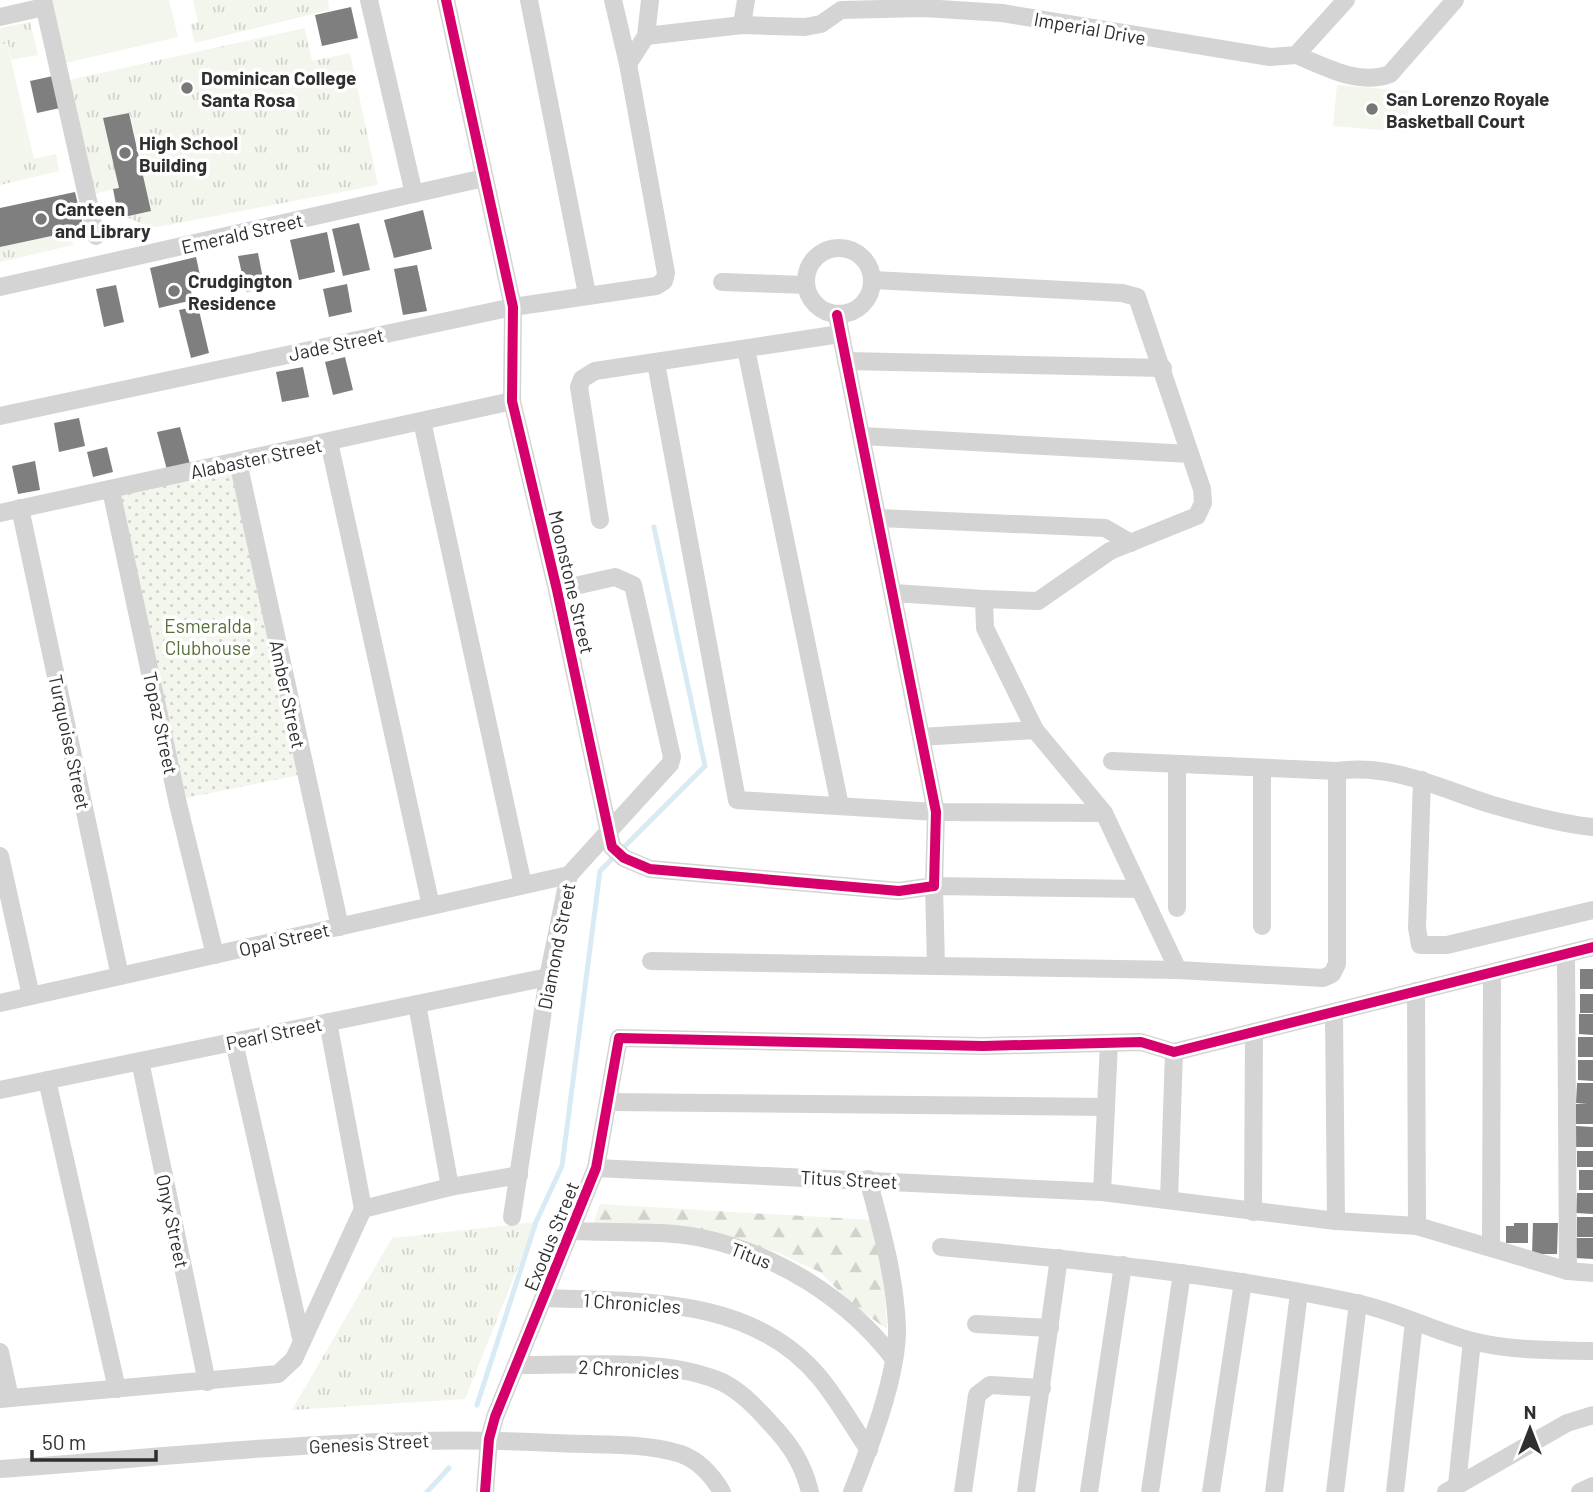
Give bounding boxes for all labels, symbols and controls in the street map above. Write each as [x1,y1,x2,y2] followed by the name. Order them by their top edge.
[1032,7,1148,49] street label: Imperial Drive
[201,66,356,111] place label: Dominican College Santa Rosa
[179,80,195,96] marker: Dominican College Santa Rosa
[1386,87,1549,132] place label: San Lorenzo Royale Basketball Court
[1364,101,1380,117] marker: San Lorenzo Royale Basketball Court
[139,131,238,176] place label: High School Building
[117,145,133,161] marker: High School Building
[55,197,151,242] place label: Canteen and Library
[179,208,305,258] street label: Emerald Street
[33,211,49,227] marker: Canteen and Library
[188,269,292,314] place label: Crudgington Residence
[166,283,182,299] marker: Crudgington Residence
[286,323,386,365] street label: Jade Street
[188,433,324,483] street label: Alabaster Street
[544,508,600,656] street label: Moonstone Street
[164,614,252,659] park label: Esmeralda Clubhouse
[265,638,311,750] street label: Amber Street
[139,670,183,776] street label: Topaz Street
[44,672,96,812] street label: Turquoise Street
[532,881,580,1011] street label: Diamond Street
[237,917,331,961] street label: Opal Street
[224,1012,324,1054] street label: Pearl Street
[800,1165,898,1193] street label: Titus Street
[152,1172,194,1270] street label: Onyx Street
[519,1178,583,1294] street label: Exodus Street
[727,1237,775,1273] street label: Titus
[582,1288,682,1318] street label: 1 Chronicles
[578,1355,680,1383] street label: 2 Chronicles
[1495,1394,1565,1464] north arrow
[1524,1400,1536,1423] text: N
[32,1418,156,1462] scale bar
[308,1428,430,1458] street label: Genesis Street
[42,1429,86,1454] text: 50 m

